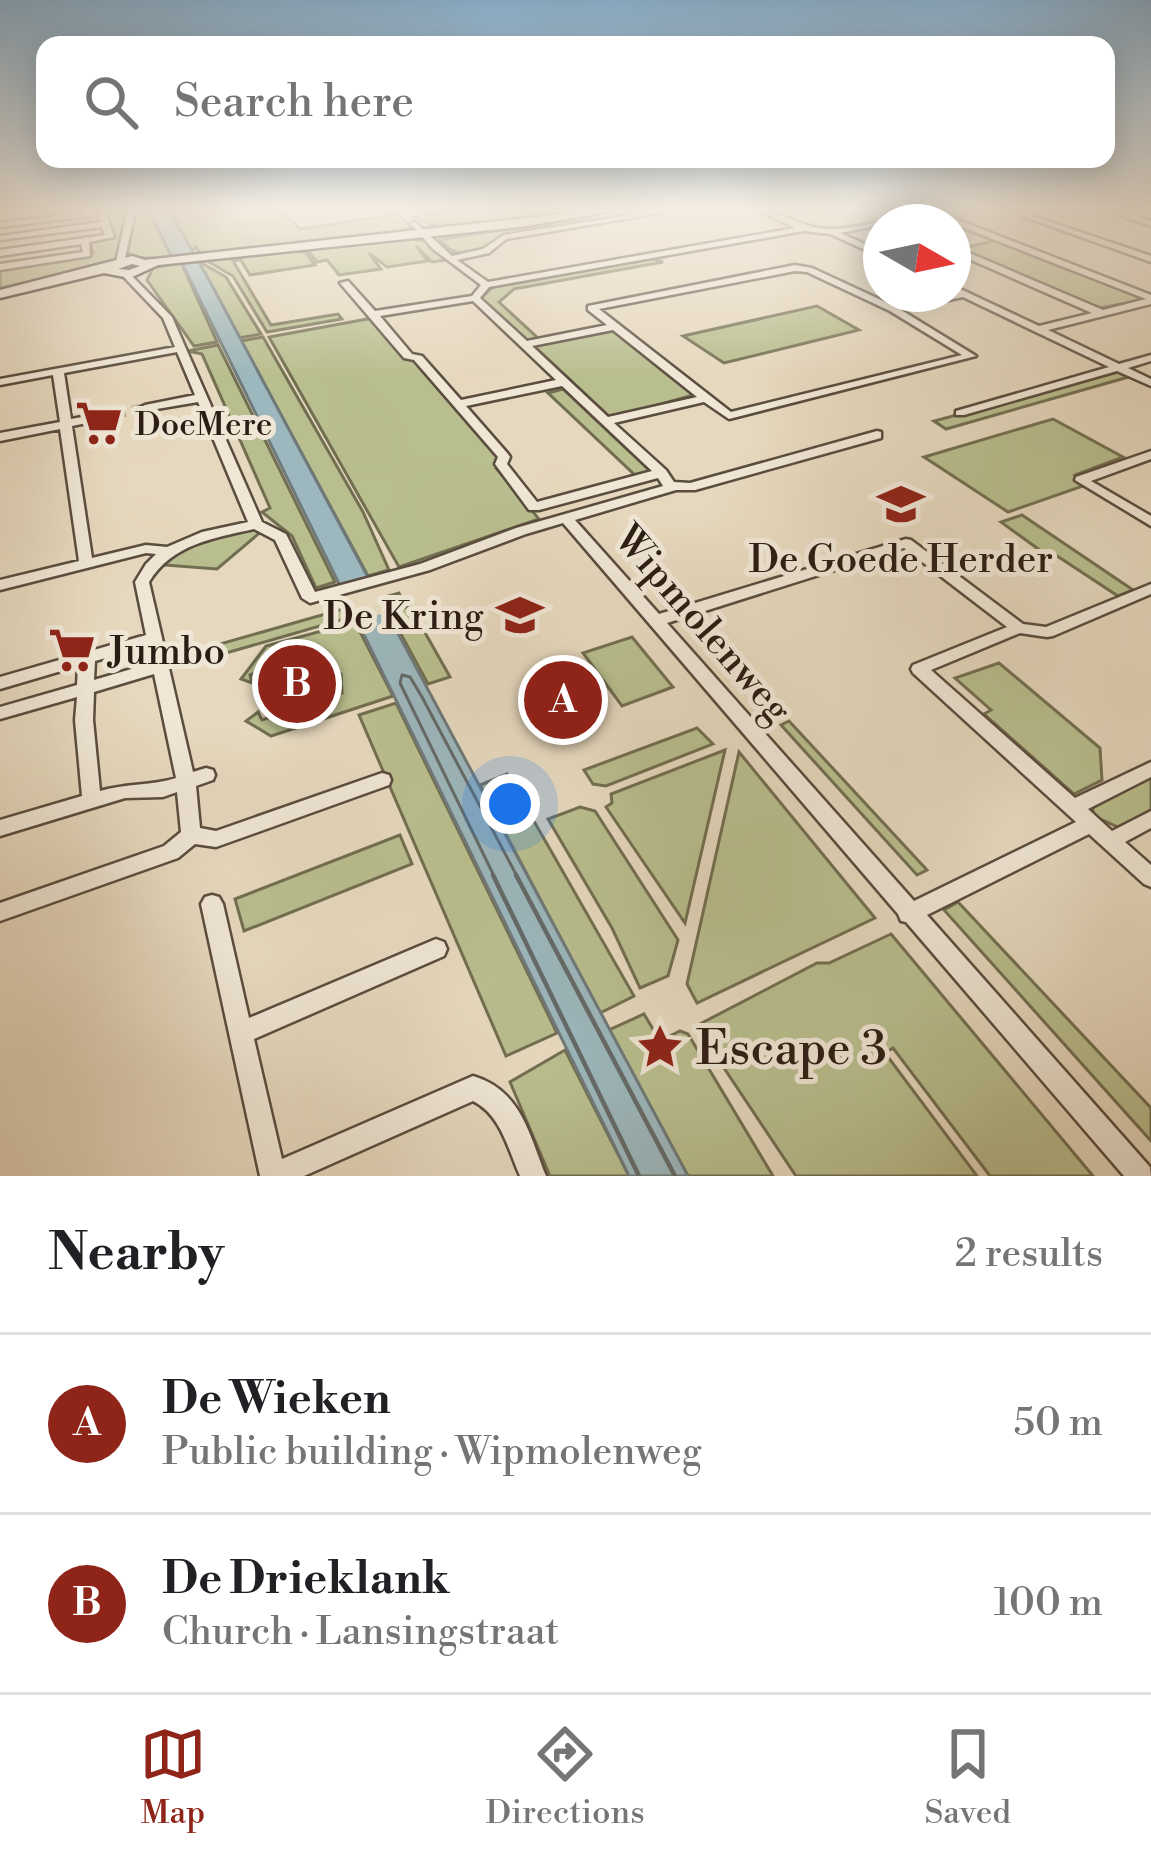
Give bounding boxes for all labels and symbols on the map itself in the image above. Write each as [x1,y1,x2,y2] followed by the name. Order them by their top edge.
[863,204,971,312] north arrow
[74,398,124,448] supermarket icon: DoeMere
[135,405,272,446] place label: DoeMere
[876,479,926,529] school or university icon: De Goede Herder
[601,514,801,734] street label: Wipmolenweg
[749,536,1053,585] place label: De Goede Herder
[495,590,545,640] school or university icon: De Kring
[324,593,484,642] place label: De Kring
[47,625,97,675] supermarket icon: Jumbo
[106,628,225,677] place label: Jumbo
[258,639,336,729] pin: B
[524,655,602,745] pin: A
[480,774,540,834] your location
[696,1020,887,1080] place label: Escape 3
[635,1022,685,1072] place icon: Escape 3

